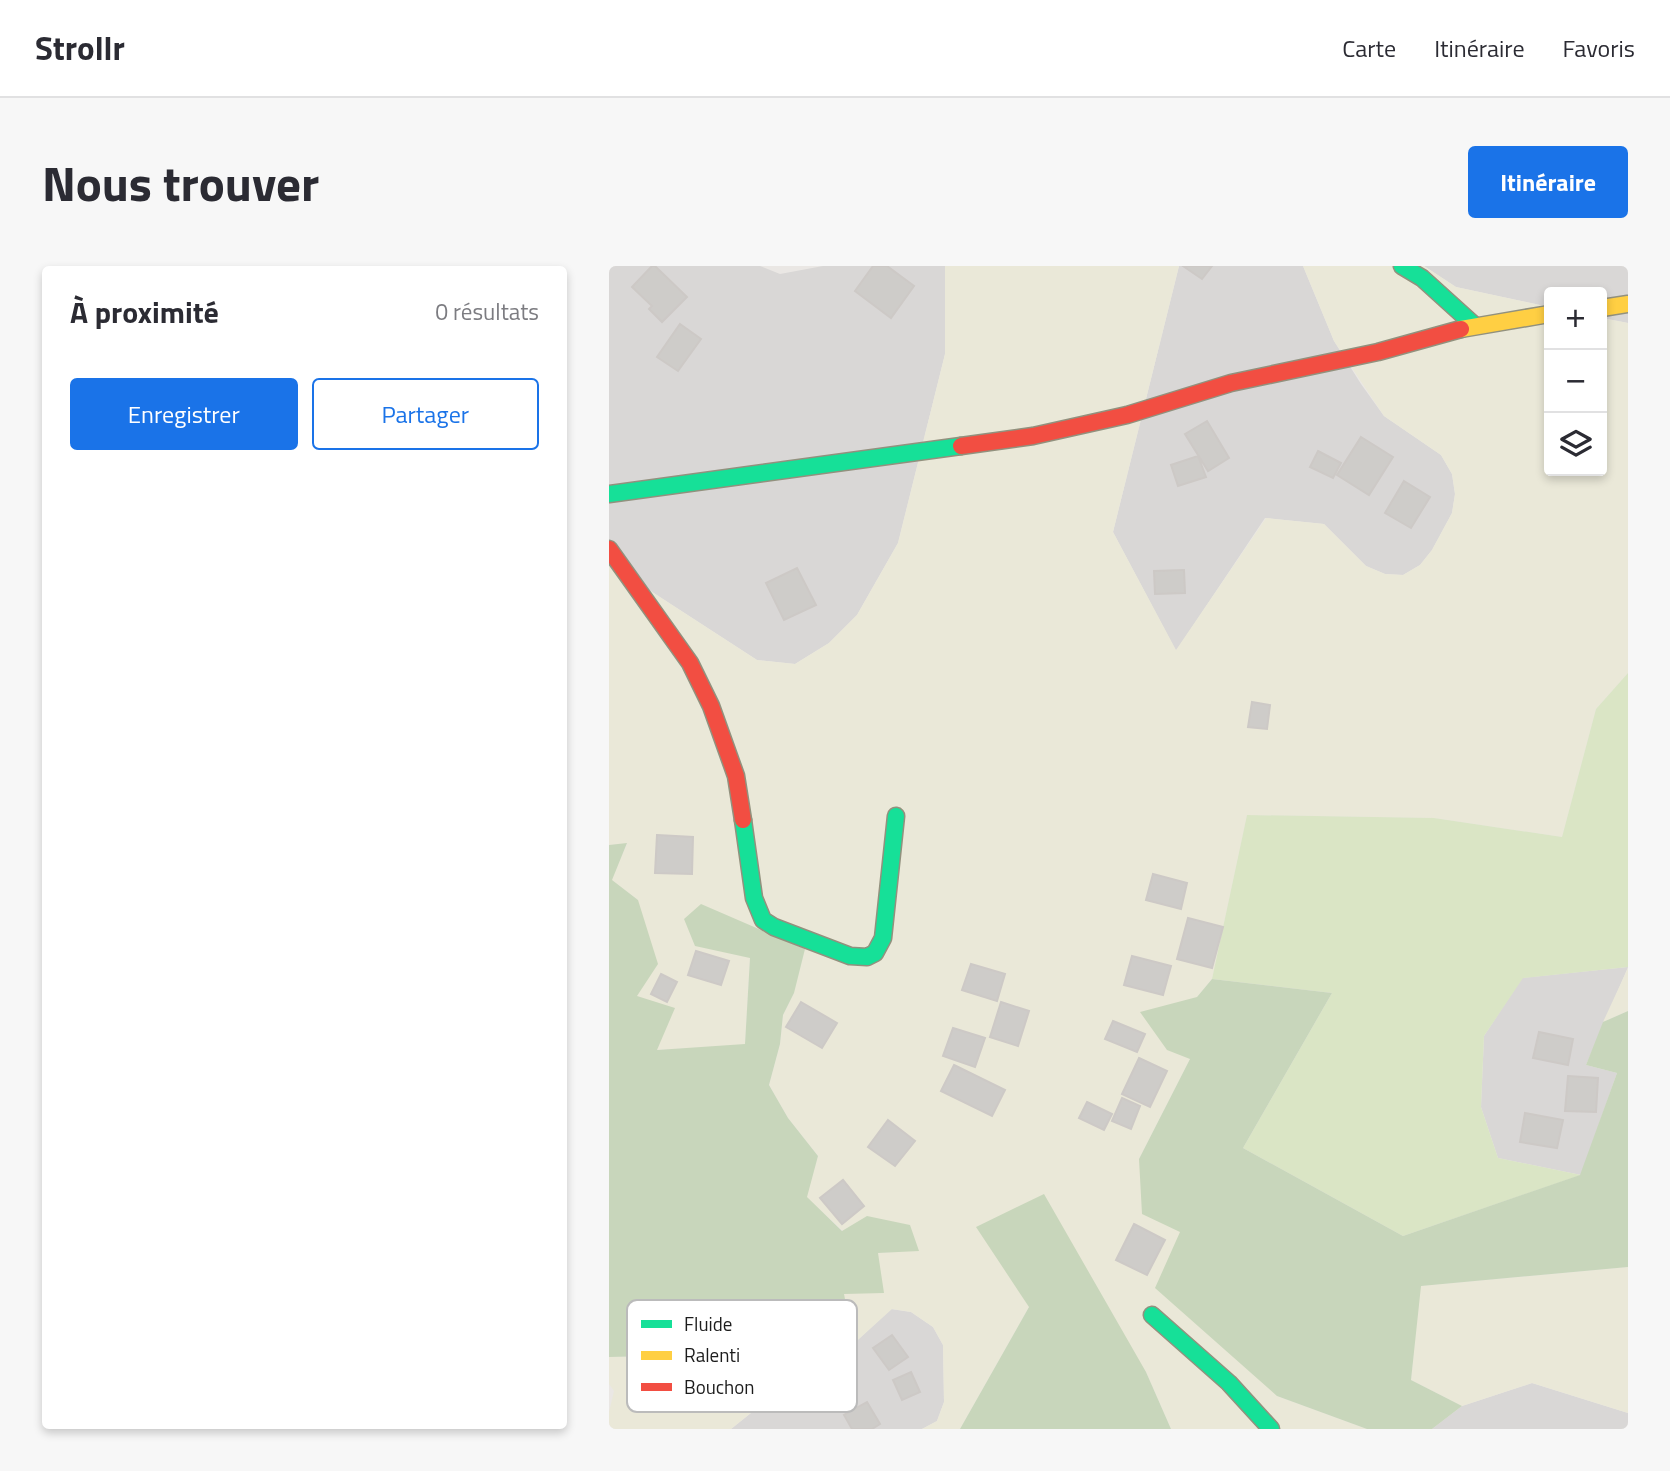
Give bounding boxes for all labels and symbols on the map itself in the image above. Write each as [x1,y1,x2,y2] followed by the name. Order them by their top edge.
[627,1300,857,1412] legend
[684,1309,732,1338] text: Fluide
[684,1340,740,1369] text: Ralenti
[684,1372,755,1401] text: Bouchon

